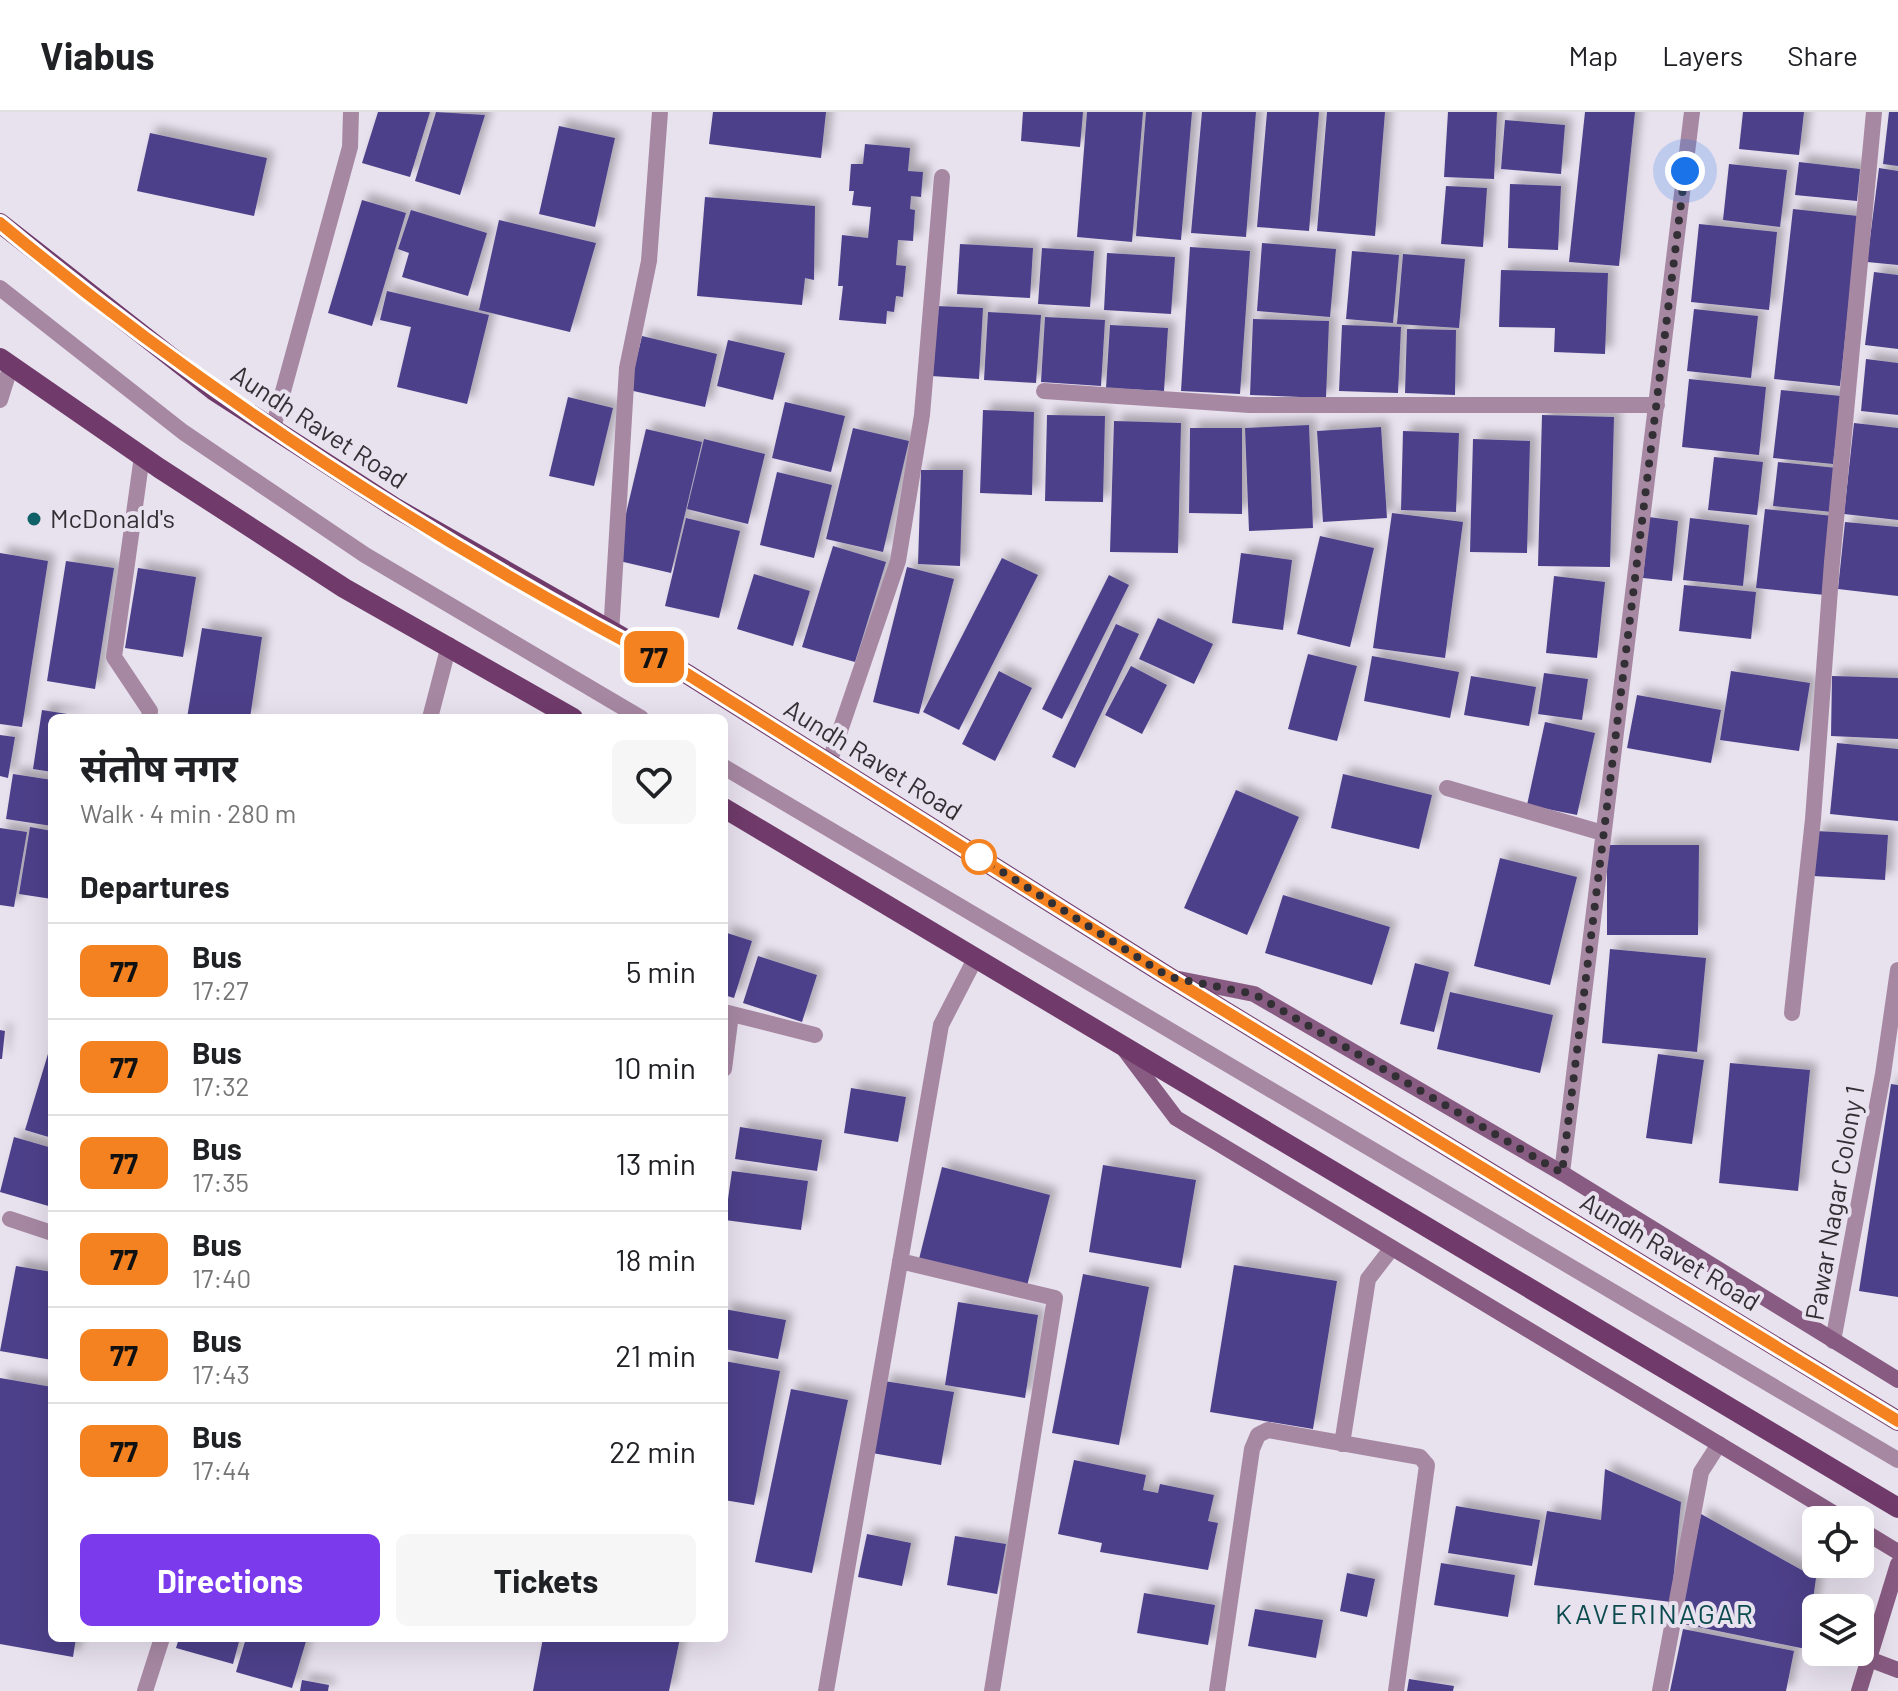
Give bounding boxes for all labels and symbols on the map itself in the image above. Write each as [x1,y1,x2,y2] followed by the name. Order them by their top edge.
[1665,151,1705,191] your location
[226,357,414,494] street label: Aundh Ravet Road
[50,502,175,533] place label: McDonald's
[25,510,43,528] marker: McDonald's
[618,631,690,683] line badge: 77
[779,692,968,826] street label: Aundh Ravet Road
[962,840,996,874] unlabelled marker
[1798,1083,1869,1322] street label: Pawar Nagar Colony 1
[1575,1185,1766,1316] street label: Aundh Ravet Road
[1555,1596,1755,1630] district label: KAVERINAGAR

